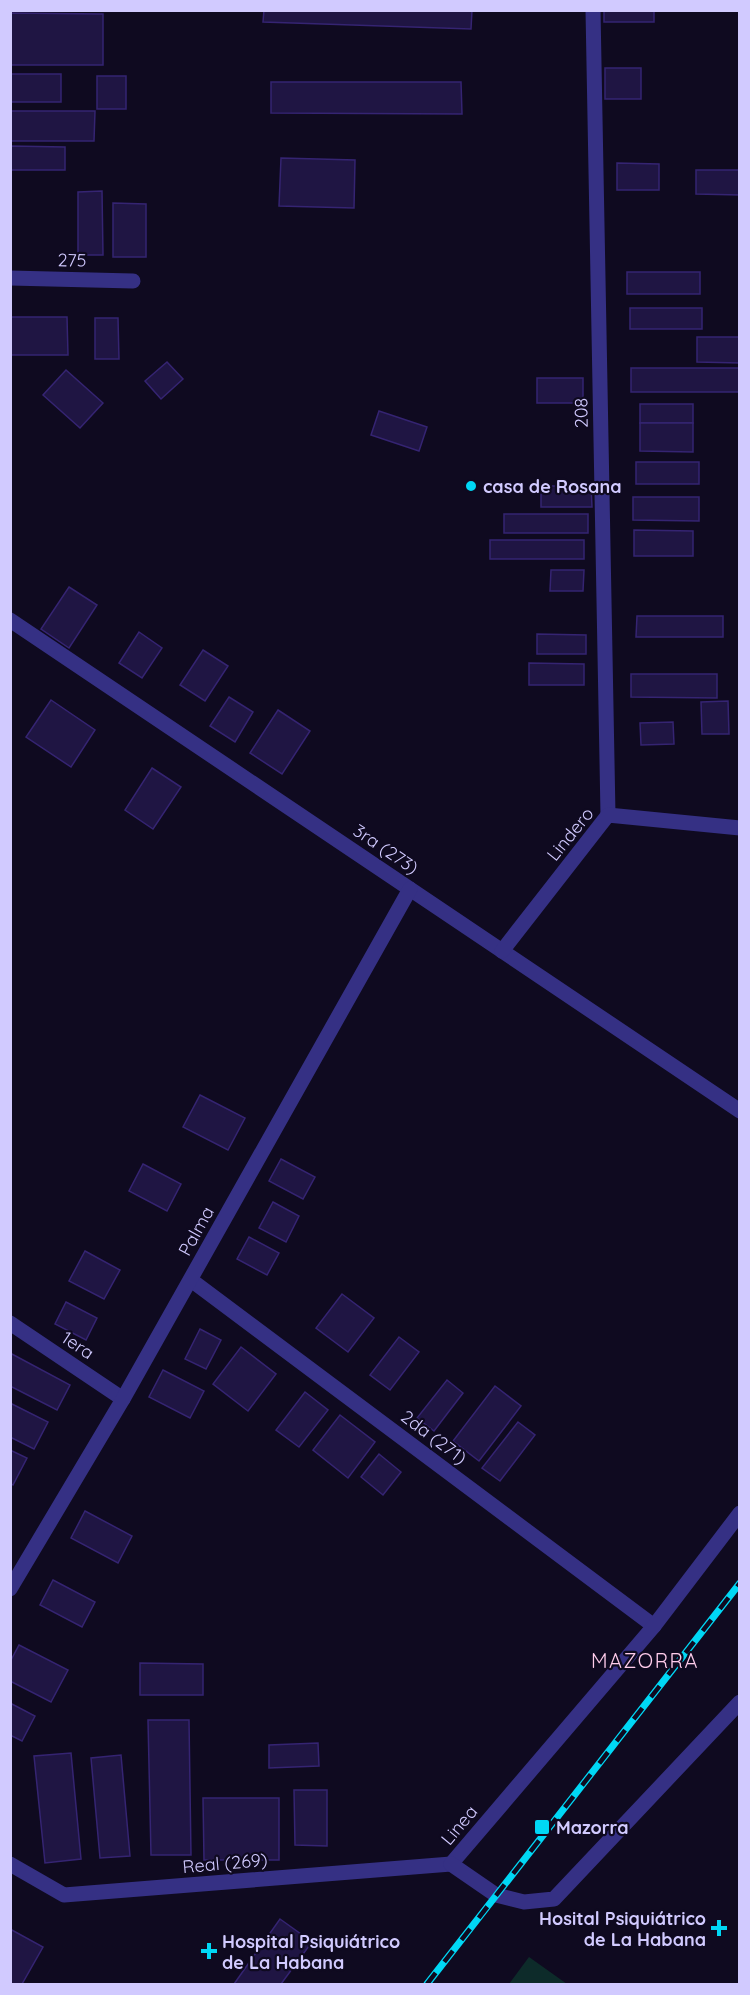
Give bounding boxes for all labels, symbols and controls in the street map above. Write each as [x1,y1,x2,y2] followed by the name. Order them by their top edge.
[57,248,87,272] street label: 275
[569,398,593,428] street label: 208
[483,475,621,498] place label: casa de Rosana
[464,479,478,493] marker: casa de Rosana
[541,803,599,865] street label: Lindero
[349,819,423,879] street label: 3ra (273)
[173,1202,219,1260] street label: Palma
[57,1326,99,1364] street label: 1era
[397,1405,471,1469] street label: 2da (271)
[591,1648,699,1673] district label: MAZORRA
[436,1800,482,1850] street label: Linea
[556,1816,629,1839] place label: Mazorra
[533,1818,551,1836] marker: Mazorra
[181,1848,269,1878] street label: Real (269)
[539,1907,706,1951] place label: Hosital Psiquiátrico de La Habana
[710,1919,728,1937] marker: Hosital Psiquiátrico de La Habana
[222,1930,400,1974] place label: Hospital Psiquiátrico de La Habana
[200,1942,218,1960] marker: Hospital Psiquiátrico de La Habana

